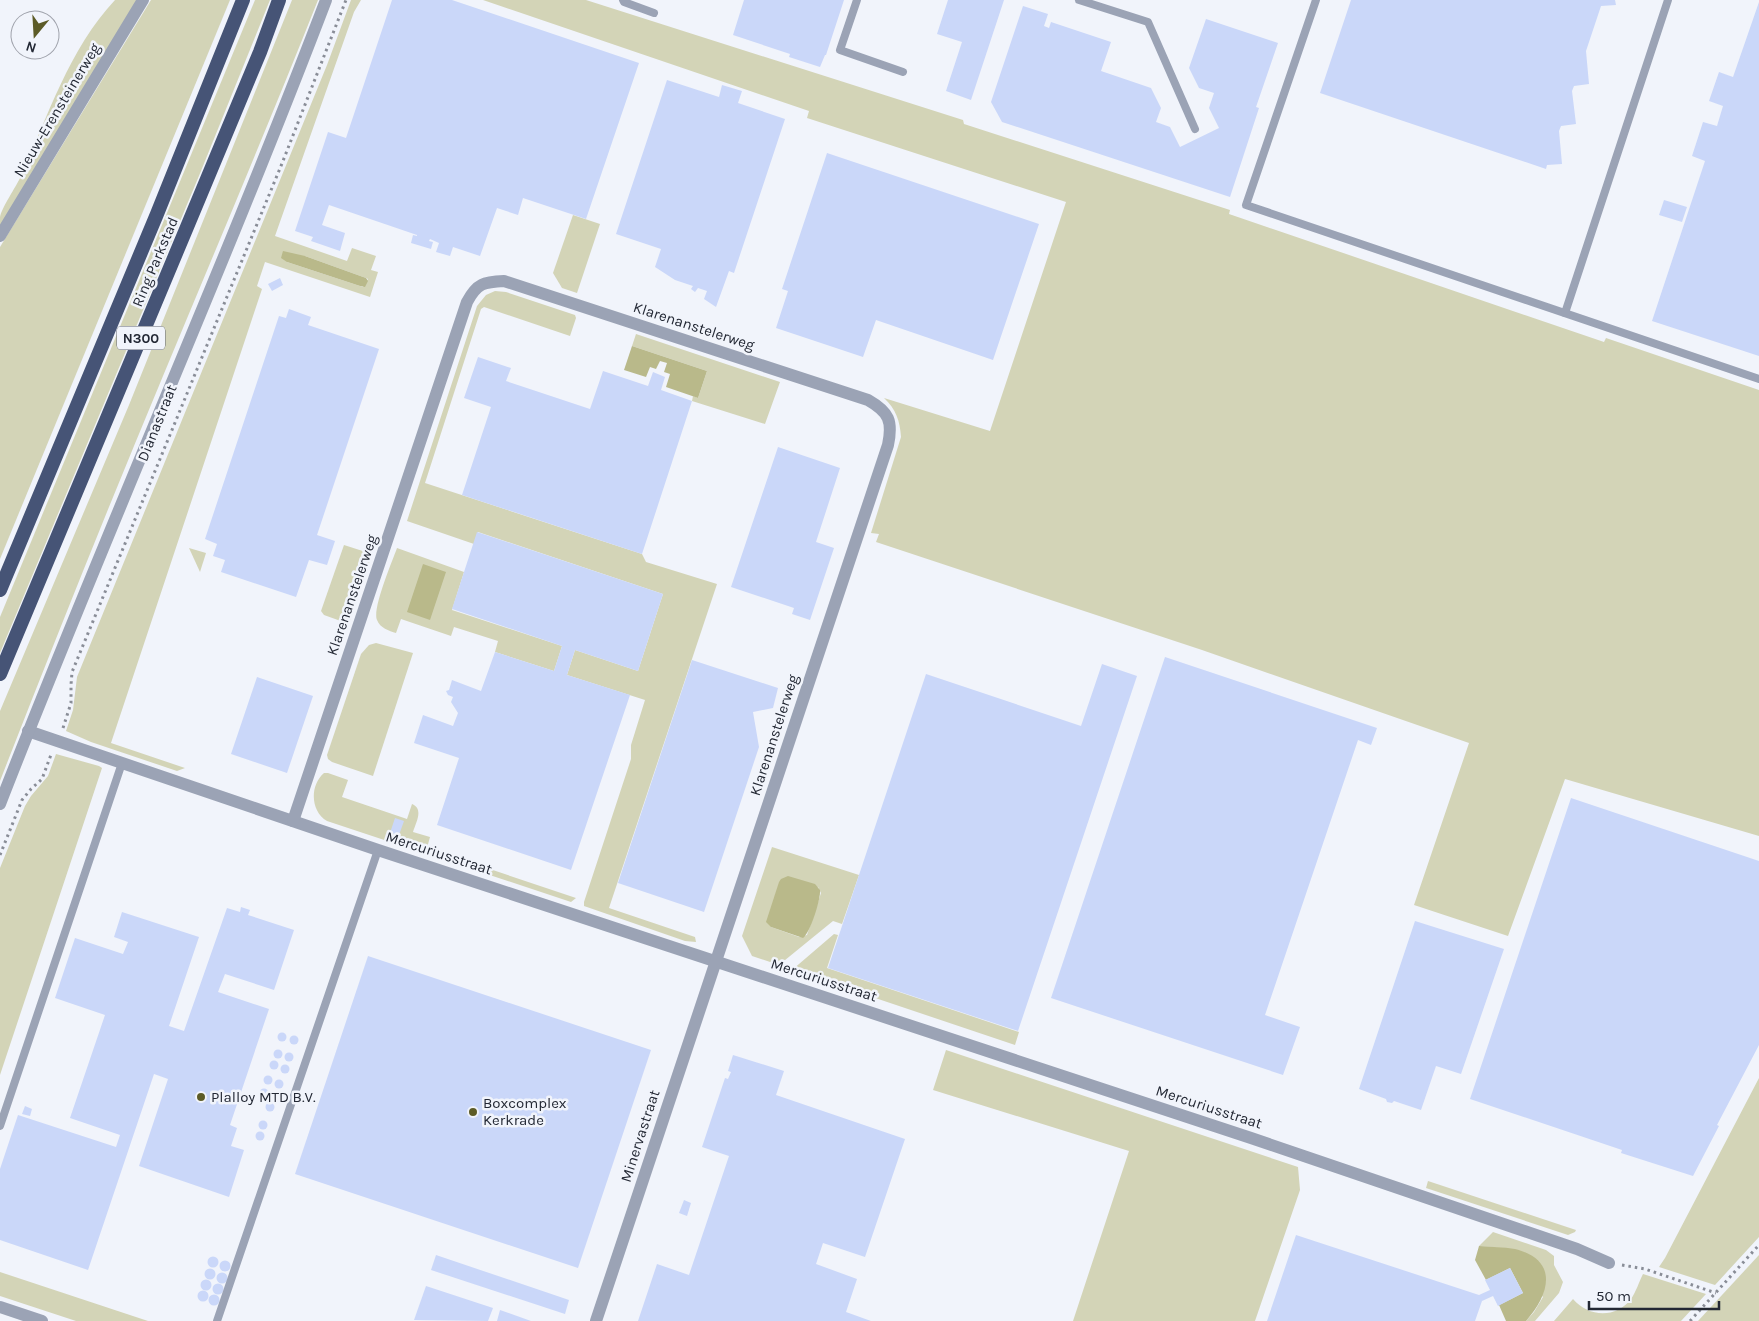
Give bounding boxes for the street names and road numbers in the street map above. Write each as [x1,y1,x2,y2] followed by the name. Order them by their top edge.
[10,40,104,180] street label: Nieuw-Erensteinerweg
[128,214,182,310] street label: Ring Parkstad
[631,298,758,354] street label: Klarenanstelerweg
[117,326,165,349] road number: N300
[133,382,181,464] street label: Dianastraat
[323,532,381,658] street label: Klarenanstelerweg
[746,671,802,798] street label: Klarenanstelerweg
[384,827,495,879] street label: Mercuriusstraat
[769,954,880,1006] street label: Mercuriusstraat
[1154,1081,1265,1133] street label: Mercuriusstraat
[617,1087,664,1185] street label: Minervastraat

